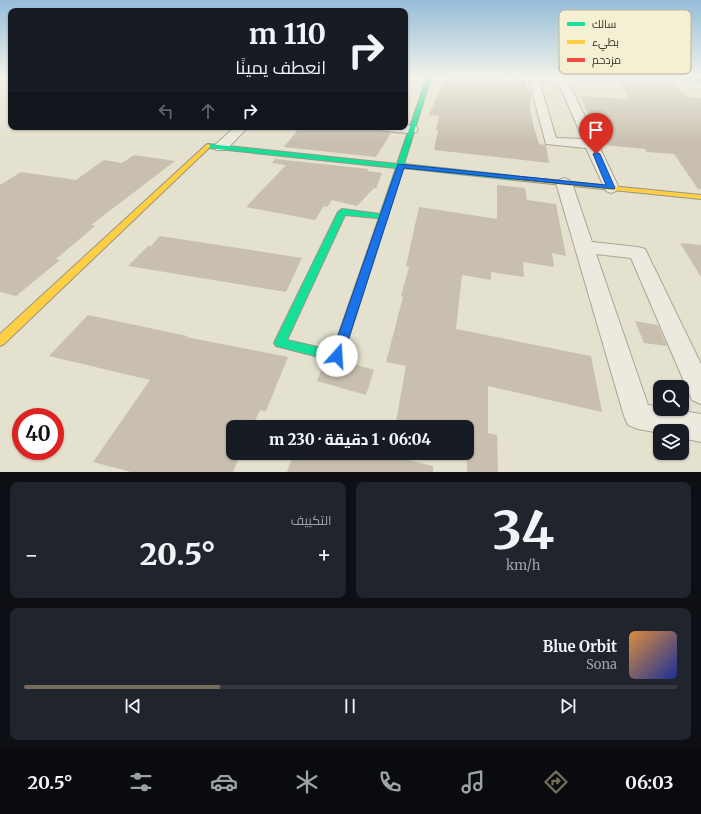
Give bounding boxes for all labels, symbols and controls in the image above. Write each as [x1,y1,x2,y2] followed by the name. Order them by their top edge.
[559,10,691,74] legend
[249,16,326,52] text: 110 m
[592,17,616,31] text: سالك
[340,24,392,76] icon: right
[592,35,619,51] text: بطيء
[592,53,621,68] text: مزدحم
[235,56,326,79] text: انعطف يمينًا
[155,100,177,122] icon: left
[197,100,219,122] icon: ahead
[239,100,261,122] icon: right
[579,113,613,154] pin
[585,119,607,141] icon: arrive
[316,335,358,377] position arrow
[653,380,689,460] map controls
[653,380,689,416] button: search
[12,408,64,460] speed limit sign: 40
[653,424,689,460] button: layers
[269,430,431,449] text: 06:04 · 1 دقيقة · 230 m
[492,498,554,563] text: 34
[291,512,332,529] text: التكييف
[140,535,216,573] text: 20.5°
[24,541,39,569] text: −
[317,541,332,569] text: +
[506,557,540,574] text: km/h
[543,637,617,656] text: Blue Orbit
[586,656,617,673] text: Sona
[122,695,144,717] icon: previous
[339,695,361,717] icon: pause
[557,695,579,717] icon: next
[127,768,155,796] icon: filters
[210,768,238,796] icon: car
[293,768,321,796] icon: climate
[376,768,404,796] icon: phone
[459,768,487,796] icon: music
[542,768,570,796] icon: directions
[28,771,72,794] text: 20.5°
[625,771,674,794] text: 06:03

